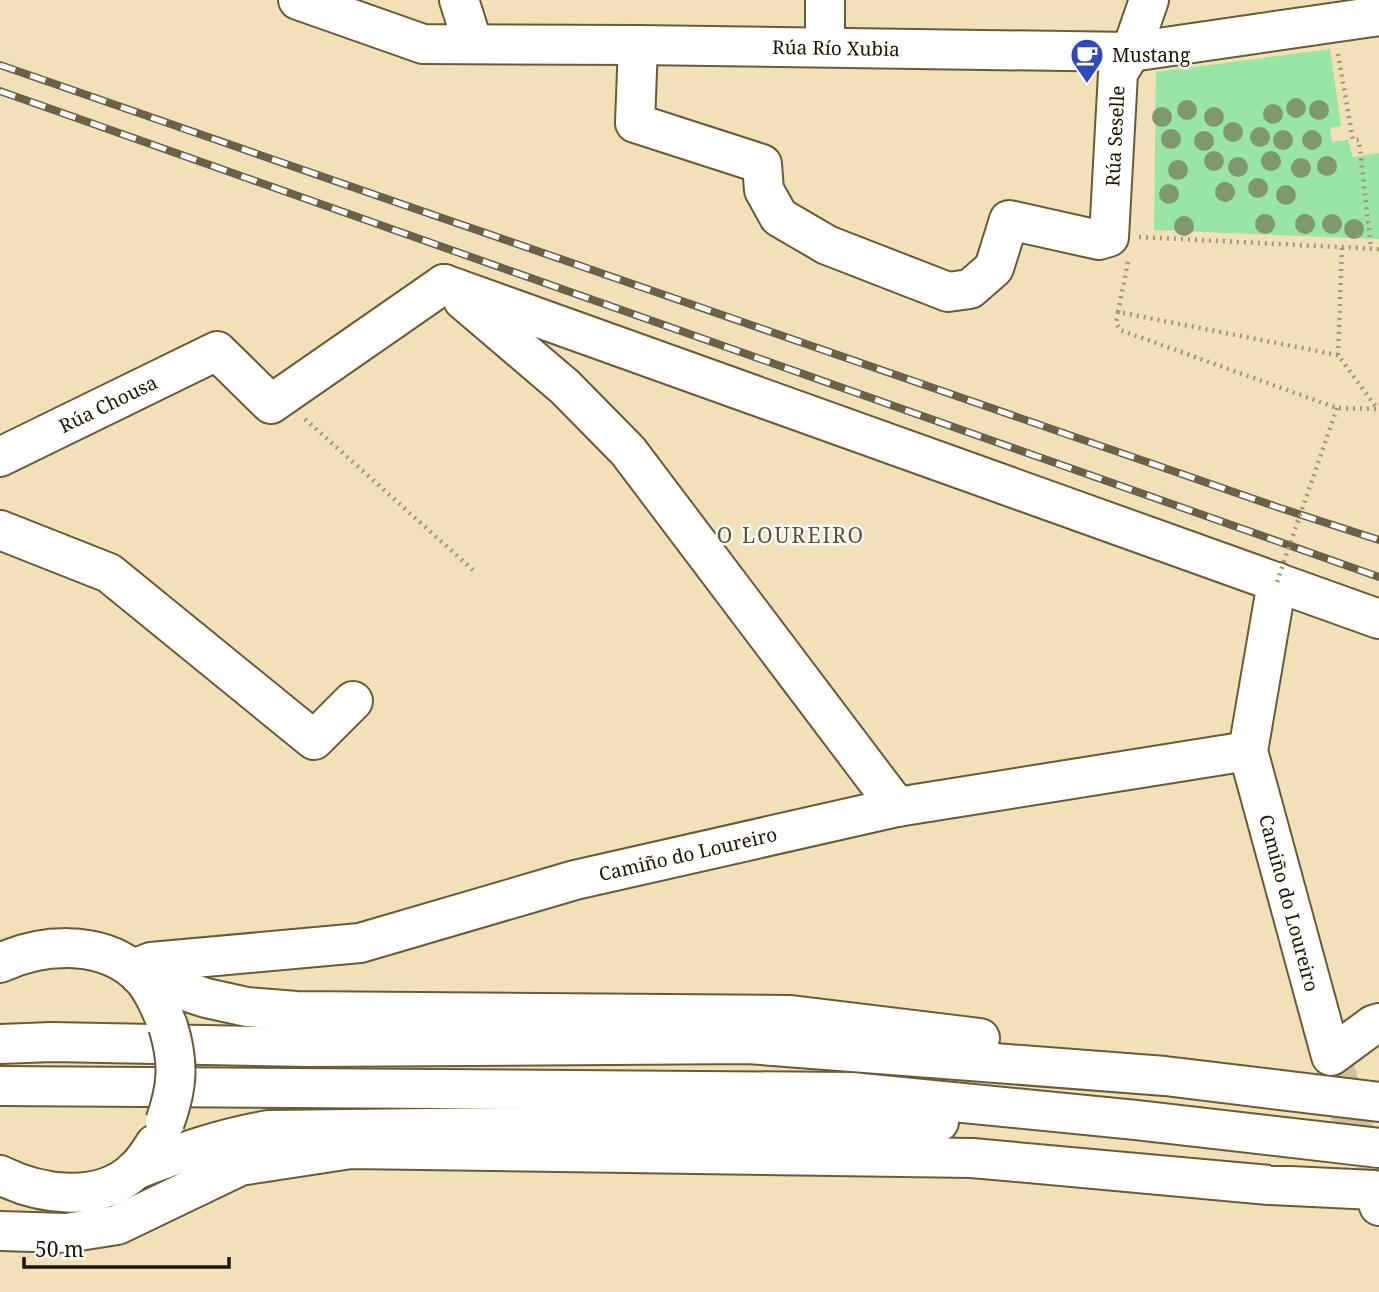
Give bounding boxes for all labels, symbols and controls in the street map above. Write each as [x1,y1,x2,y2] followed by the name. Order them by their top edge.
[772,34,900,62] street label: Rúa Río Xubia
[1068,36,1106,85] cafe icon: Mustang
[1112,42,1190,68] place label: Mustang
[1099,85,1131,187] street label: Rúa Seselle
[55,369,161,439] street label: Rúa Chousa
[717,521,865,549] district label: O LOUREIRO
[1253,812,1325,994] street label: Camiño do Loureiro
[596,821,780,887] street label: Camiño do Loureiro
[24,1226,229,1270] scale bar
[35,1235,84,1263] text: 50 m

